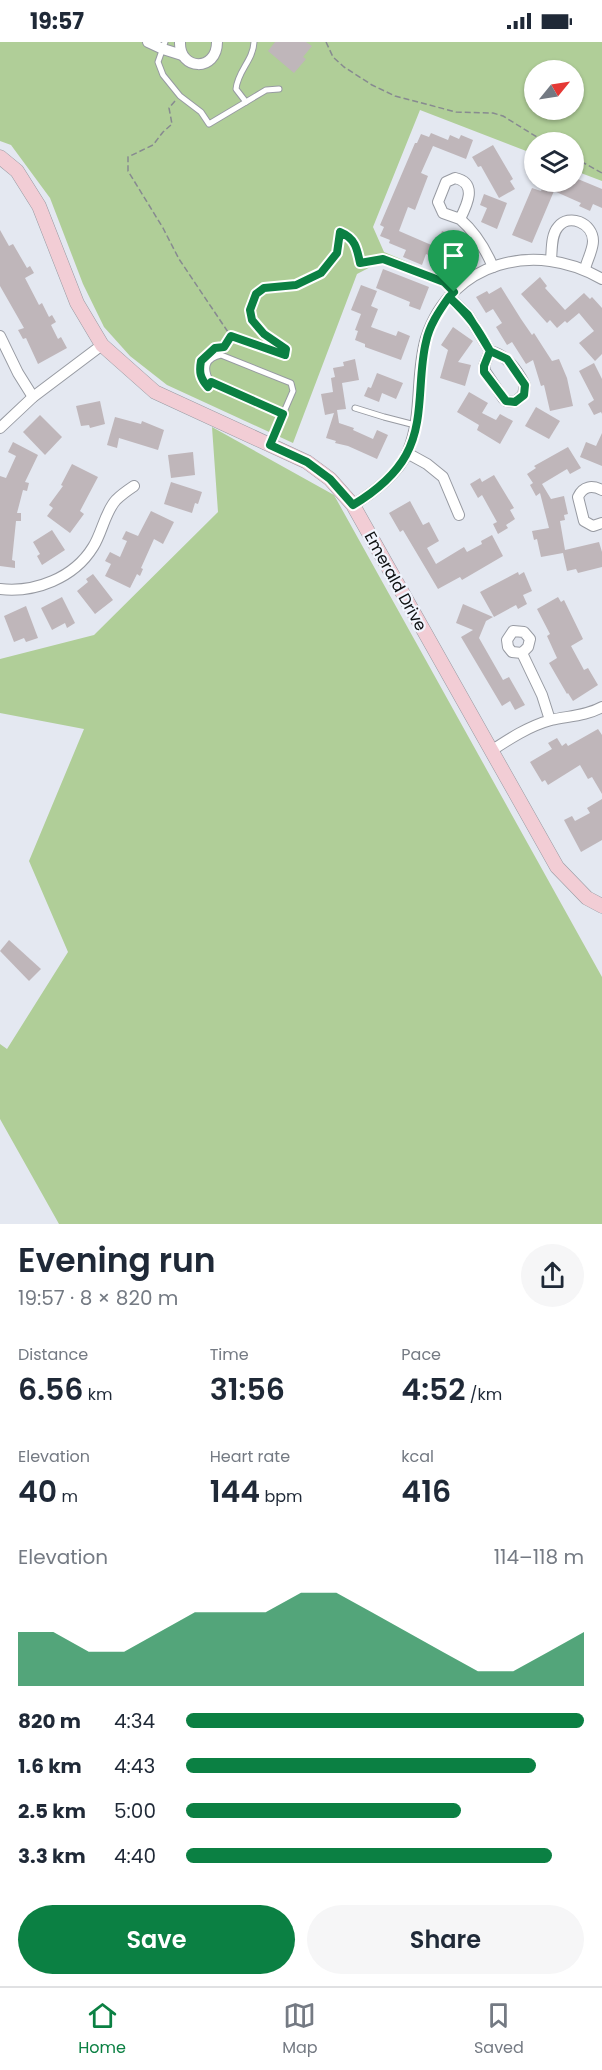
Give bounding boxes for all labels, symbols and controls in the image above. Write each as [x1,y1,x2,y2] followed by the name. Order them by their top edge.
[30,6,84,37] text: 19:57
[524,60,584,120] north arrow
[524,60,584,192] map controls
[524,132,584,192] button: layers
[428,230,479,292] pin
[437,239,470,272] icon: arrive
[359,527,432,635] street label: Emerald Drive
[18,1237,216,1284] text: Evening run
[521,1244,584,1307] button: share
[18,1284,178,1312] text: 19:57 · 8 × 820 m
[18,1343,88,1366] text: Distance
[210,1343,249,1366] text: Time
[401,1343,441,1366] text: Pace
[18,1368,84,1411] text: 6.56
[210,1368,285,1411] text: 31:56
[401,1368,466,1411] text: 4:52
[84,1383,113,1406] text: km
[466,1383,502,1406] text: /km
[18,1445,90,1468] text: Elevation
[210,1445,290,1468] text: Heart rate
[401,1445,434,1468] text: kcal
[18,1470,57,1513] text: 40
[210,1470,260,1513] text: 144
[401,1470,451,1513] text: 416
[57,1485,78,1508] text: m
[260,1485,303,1508] text: bpm
[18,1543,108,1571] text: Elevation
[494,1543,584,1571] text: 114–118 m
[18,1707,81,1735] text: 820 m
[114,1707,155,1735] text: 4:34
[18,1752,82,1780] text: 1.6 km
[114,1752,155,1780] text: 4:43
[18,1797,86,1825] text: 2.5 km
[114,1797,156,1825] text: 5:00
[18,1842,86,1870] text: 3.3 km
[114,1842,156,1870] text: 4:40
[18,1905,295,1974] button: Save
[307,1905,584,1974] button: Share
[78,1999,126,2060] tab: Home
[282,1999,318,2060] tab: Map
[474,1999,524,2060] tab: Saved

